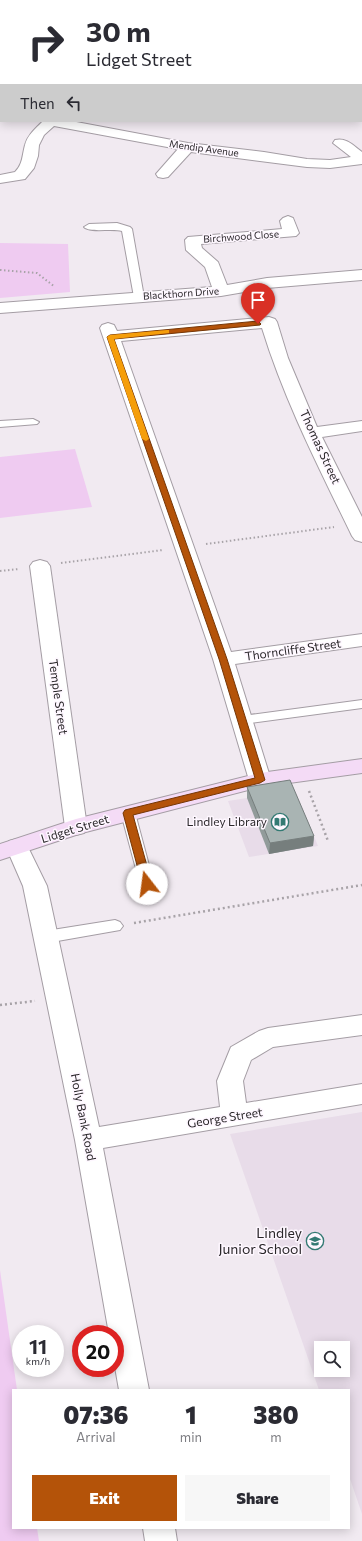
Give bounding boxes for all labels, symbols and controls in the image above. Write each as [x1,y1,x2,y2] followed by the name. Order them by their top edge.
[86,14,151,48] text: 30 m
[20,16,72,68] icon: right
[86,48,192,70] text: Lidget Street
[63,92,85,114] icon: left
[20,94,55,112] text: Then
[168,137,240,159] street label: Mendip Avenue
[203,227,279,245] street label: Birchwood Close
[241,283,275,324] pin
[143,284,219,302] street label: Blackthorn Drive
[247,289,269,311] icon: arrive
[298,407,344,486] street label: Thomas Street
[244,635,342,663] street label: Thorncliffe Street
[47,658,71,736] street label: Temple Street
[39,811,111,845] street label: Lidget Street
[270,812,290,832] library icon: Lindley Library
[187,814,267,828] place label: Lindley Library
[126,863,168,905] position arrow
[69,1072,99,1162] street label: Holly Bank Road
[186,1104,264,1130] street label: George Street
[218,1224,302,1257] place label: Lindley Junior School
[305,1231,325,1251] school or university icon: Lindley Junior School
[72,1325,124,1377] speed limit sign: 20
[29,1334,47,1358] text: 11
[314,1341,350,1377] map controls
[314,1341,350,1377] button: search
[26,1355,50,1367] text: km/h
[63,1400,128,1429] text: 07:36
[185,1400,197,1429] text: 1
[253,1400,299,1429] text: 380
[76,1429,116,1445] text: Arrival
[180,1429,202,1445] text: min
[270,1429,282,1445] text: m
[32,1475,177,1521] button: Exit
[185,1475,330,1521] button: Share

